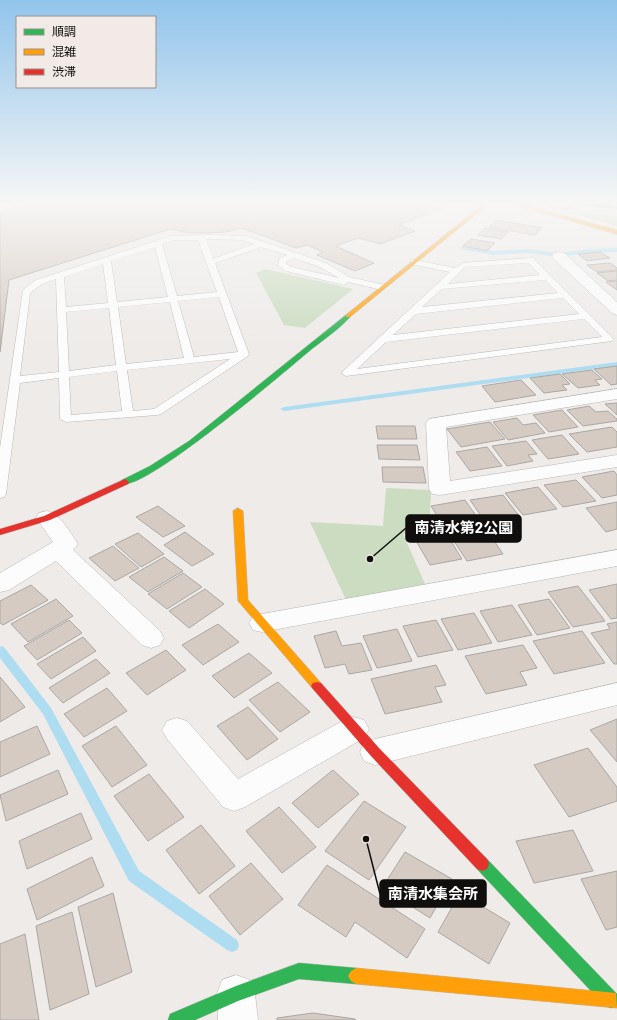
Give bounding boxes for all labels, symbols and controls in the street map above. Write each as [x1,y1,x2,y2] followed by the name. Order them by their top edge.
[16,16,156,88] legend
[52,24,76,38] text: 順調
[52,44,76,58] text: 混雑
[52,64,76,78] text: 渋滞
[406,515,521,542] callout: 南清水第2公園
[415,518,513,536] text: 南清水第2公園
[380,880,486,907] callout: 南清水集会所
[388,884,478,902] text: 南清水集会所

